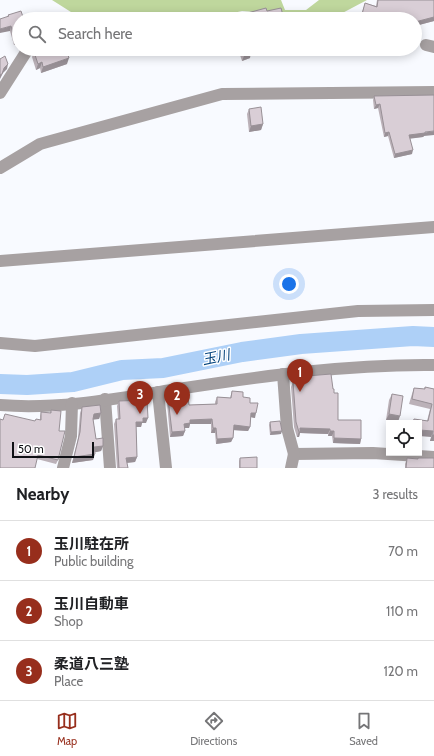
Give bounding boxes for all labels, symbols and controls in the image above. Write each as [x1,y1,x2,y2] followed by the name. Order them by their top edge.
[12,12,422,56] search box
[26,23,48,45] icon: search
[58,25,133,43] text: Search here
[279,274,299,294] your location
[200,345,234,369] water label: 玉川
[287,359,313,392] pin: 1
[127,381,153,414] pin: 3
[164,382,190,415] pin: 2
[386,420,422,456] map controls
[386,420,422,456] button: locate
[12,440,94,459] scale bar
[18,442,44,456] text: 50 m
[16,484,69,504] text: Nearby
[372,486,418,502] text: 3 results
[54,535,129,553] text: 玉川駐在所
[27,543,31,559] text: 1
[388,543,418,559] text: 70 m
[54,553,134,569] text: Public building
[54,595,129,613] text: 玉川自動車
[26,603,32,619] text: 2
[386,603,418,619] text: 110 m
[54,613,83,629] text: Shop
[54,655,129,673] text: 柔道八三塾
[25,663,33,679] text: 3
[384,663,418,679] text: 120 m
[54,673,83,689] text: Place
[56,710,78,748] tab: Map
[190,710,237,748] tab: Directions
[349,710,378,748] tab: Saved

